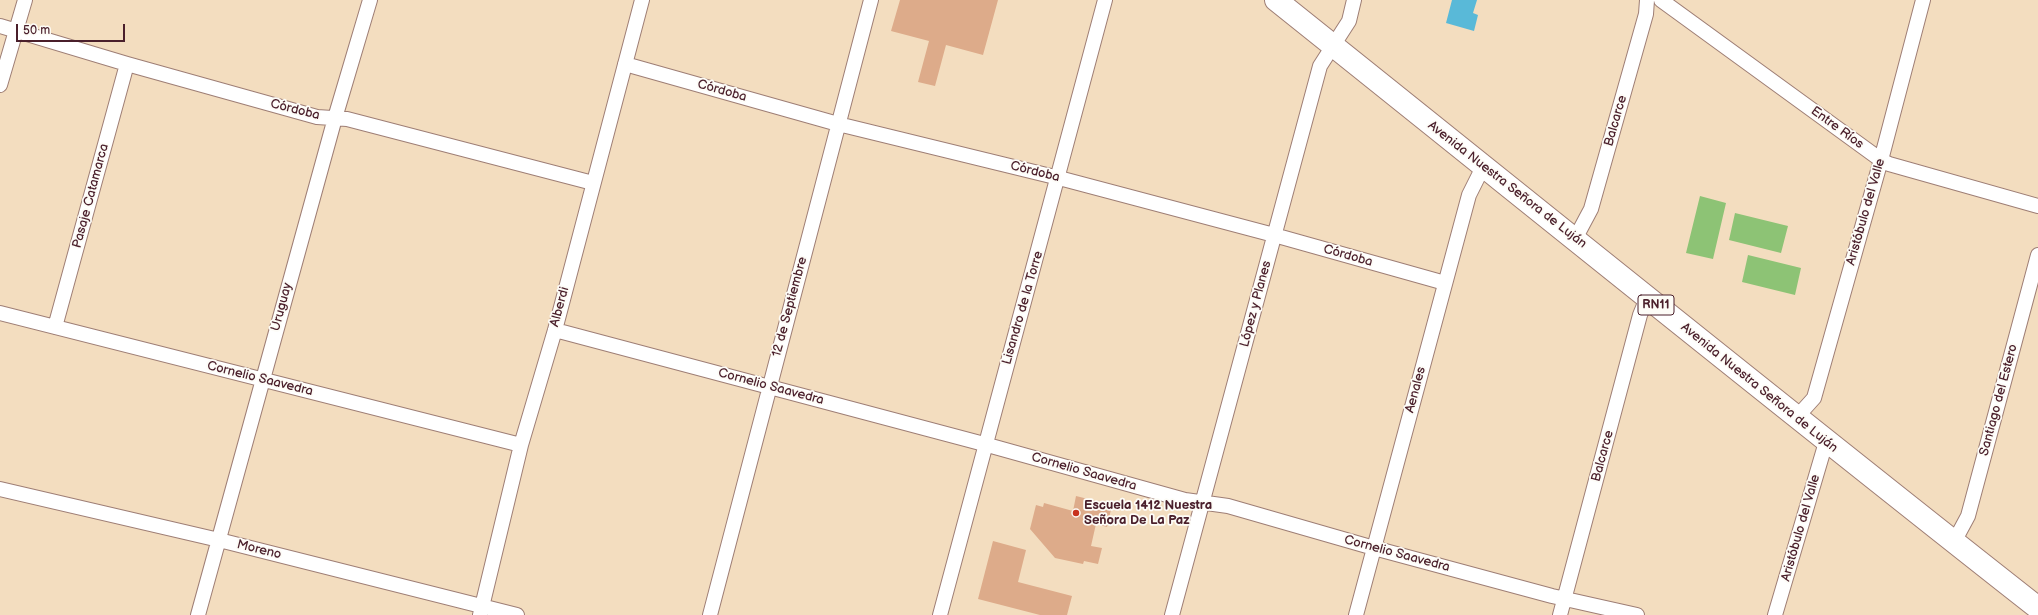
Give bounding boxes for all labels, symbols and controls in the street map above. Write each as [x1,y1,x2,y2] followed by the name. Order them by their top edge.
[18,16,127,42] scale bar
[23,23,50,38] text: 50 m
[696,77,748,105] street label: Córdoba
[1601,94,1631,148] street label: Balcarce
[269,96,321,124] street label: Córdoba
[1807,104,1867,152] street label: Entre Ríos
[1424,118,1590,252] street label: Avenida Nuestra Señora de Luján
[70,142,112,250] street label: Pasaje Catamarca
[1843,157,1889,267] street label: Aristóbulo del Valle
[1009,158,1061,186] street label: Córdoba
[1322,242,1374,270] street label: Córdoba
[999,249,1047,367] street label: Lisandro de la Torre
[769,255,811,359] street label: 12 de Septiembre
[1237,259,1275,349] street label: López y Planes
[268,281,296,333] street label: Uruguay
[547,285,573,329] street label: Alberdi
[1638,295,1674,315] road number: RN11
[1677,320,1841,456] street label: Avenida Nuestra Señora de Luján
[1977,342,2021,458] street label: Santiago del Estero
[205,358,315,400] street label: Cornelio Saavedra
[716,365,826,409] street label: Cornelio Saavedra
[1402,365,1430,415] street label: Aenales
[1589,429,1617,483] street label: Balcarce
[1030,450,1138,494] street label: Cornelio Saavedra
[1778,473,1824,583] street label: Aristóbulo del Valle
[1084,498,1212,529] place label: Escuela 1412 Nuestra Señora De La Paz
[1071,508,1081,518] marker: Escuela 1412 Nuestra Señora De La Paz
[1342,532,1452,576] street label: Cornelio Saavedra
[235,537,283,563] street label: Moreno

